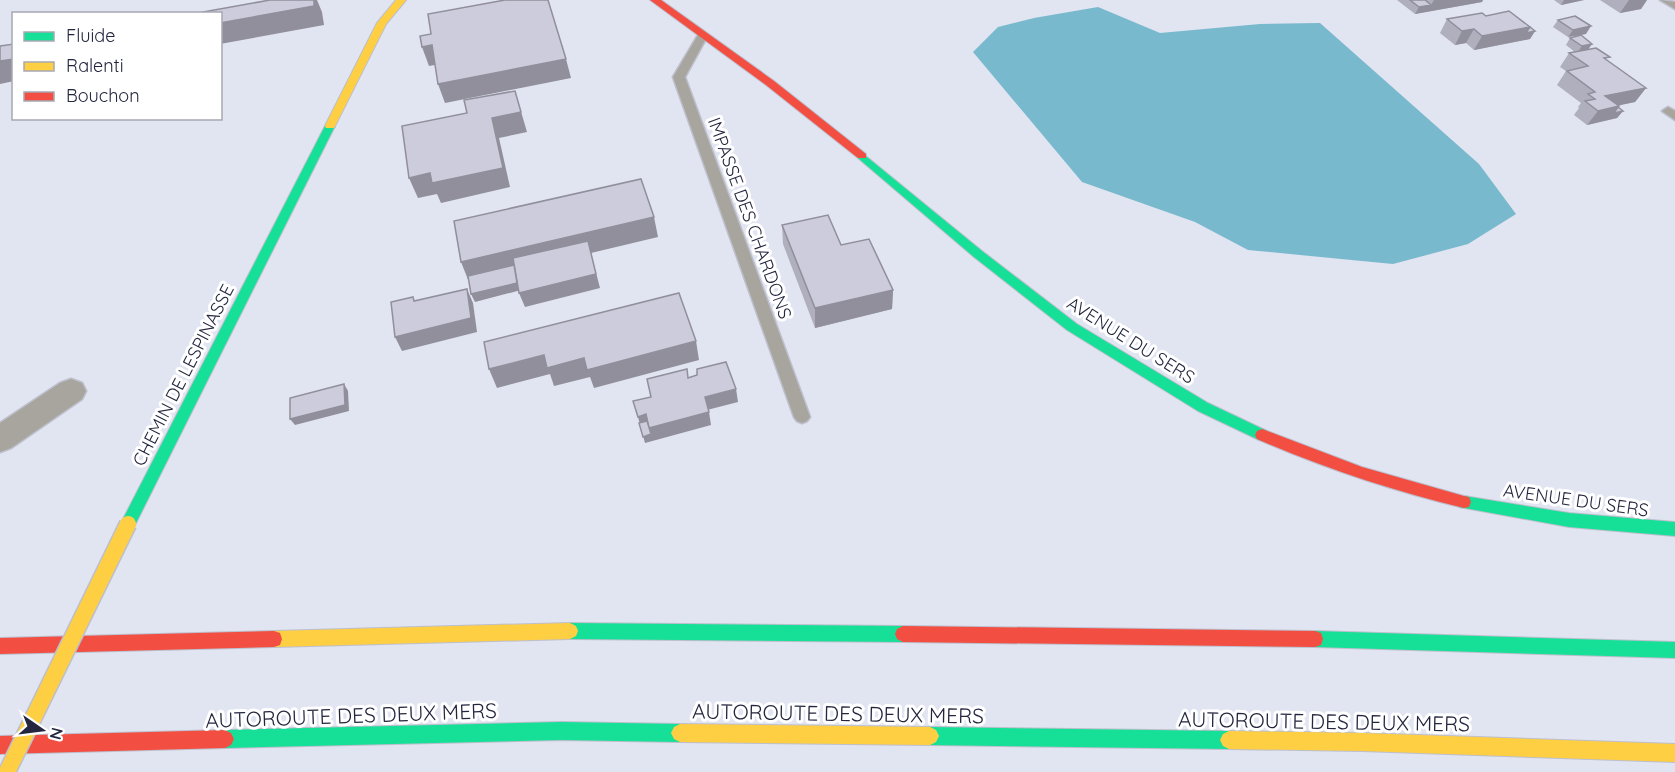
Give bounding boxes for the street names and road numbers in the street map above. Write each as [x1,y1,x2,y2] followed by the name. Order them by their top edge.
[703,114,797,322] street label: IMPASSE DES CHARDONS
[127,280,239,470] street label: CHEMIN DE LESPINASSE
[1063,291,1199,389] street label: AVENUE DU SERS
[1502,478,1650,522] street label: AVENUE DU SERS
[205,697,497,733] street label: AUTOROUTE DES DEUX MERS
[692,697,984,729] street label: AUTOROUTE DES DEUX MERS
[1178,705,1470,737] street label: AUTOROUTE DES DEUX MERS

